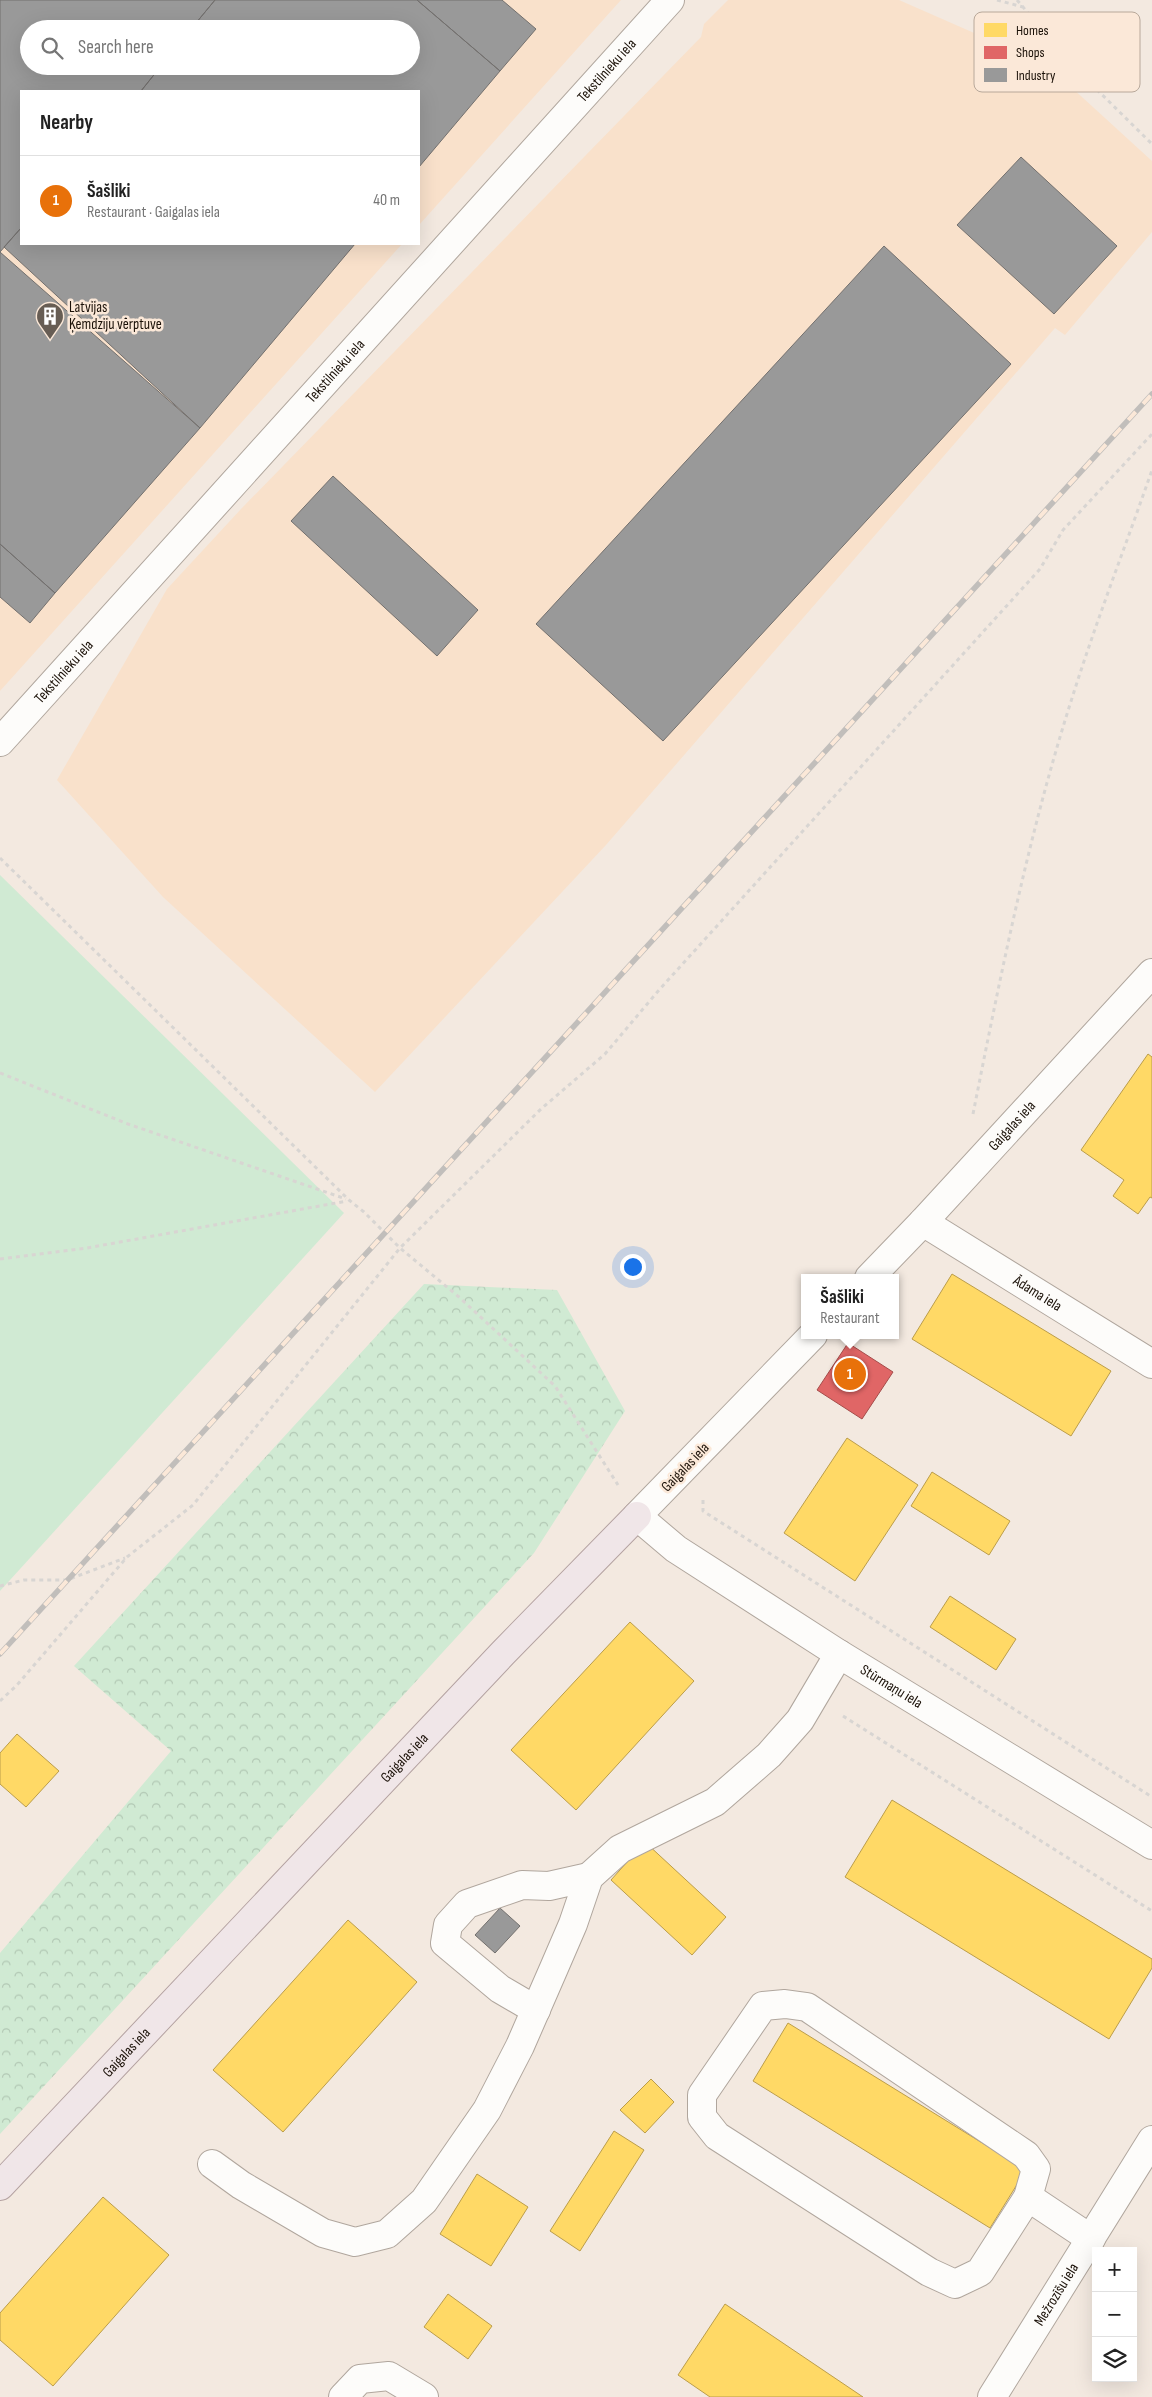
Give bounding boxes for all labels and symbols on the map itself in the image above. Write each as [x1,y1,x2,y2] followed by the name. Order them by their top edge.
[974,12,1140,92] legend
[1016,22,1049,39] text: Homes
[573,35,641,106] street label: Tekstilnieku iela
[1016,44,1045,61] text: Shops
[1016,67,1056,84] text: Industry
[69,298,162,334] place label: Latvijas Ķemdziju vērptuve
[35,301,65,340] building icon: Latvijas Ķemdziju vērptuve
[302,335,369,407] street label: Tekstilnieku iela
[30,636,98,708] street label: Tekstilnieku iela
[984,1097,1040,1155] street label: Gaigalas iela
[620,1254,646,1280] your location
[1009,1271,1065,1316] street label: Ādama iela
[834,1355,866,1393] pin: 1
[657,1439,714,1496] street label: Gaigalas iela
[857,1660,926,1713] street label: Stūrmaņu iela
[377,1729,433,1787] street label: Gaigalas iela
[99,2024,155,2081] street label: Gaigalas iela
[1030,2260,1083,2329] street label: Mežrozīšu iela

